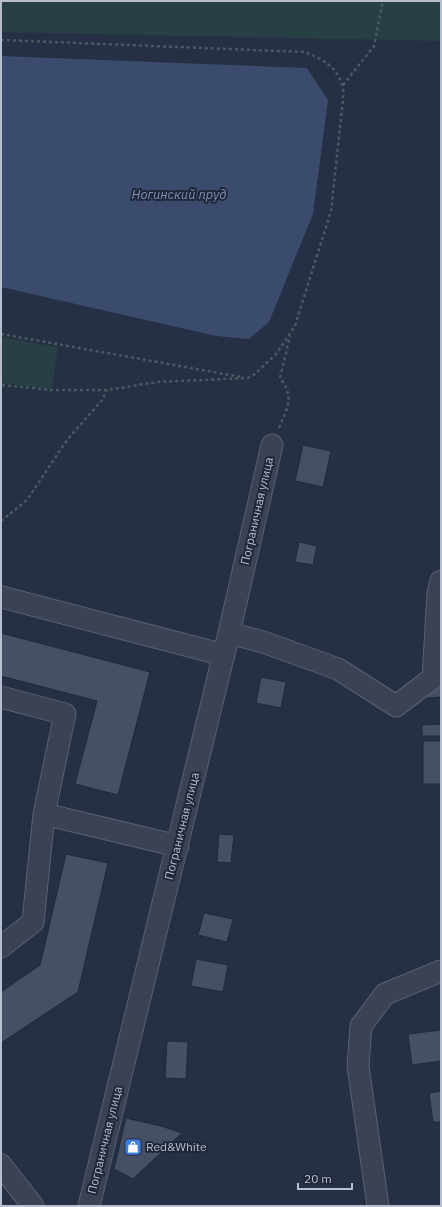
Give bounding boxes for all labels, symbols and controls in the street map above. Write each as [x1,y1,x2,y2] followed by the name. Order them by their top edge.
[132,186,226,203] water label: Ногинский пруд
[237,455,276,566] street label: Пограничная улица
[161,770,202,881] street label: Пограничная улица
[84,1084,125,1195] street label: Пограничная улица
[123,1137,143,1157] shop icon: Red&White
[146,1139,207,1154] place label: Red&White
[298,1165,352,1191] scale bar
[304,1171,332,1186] text: 20 m

